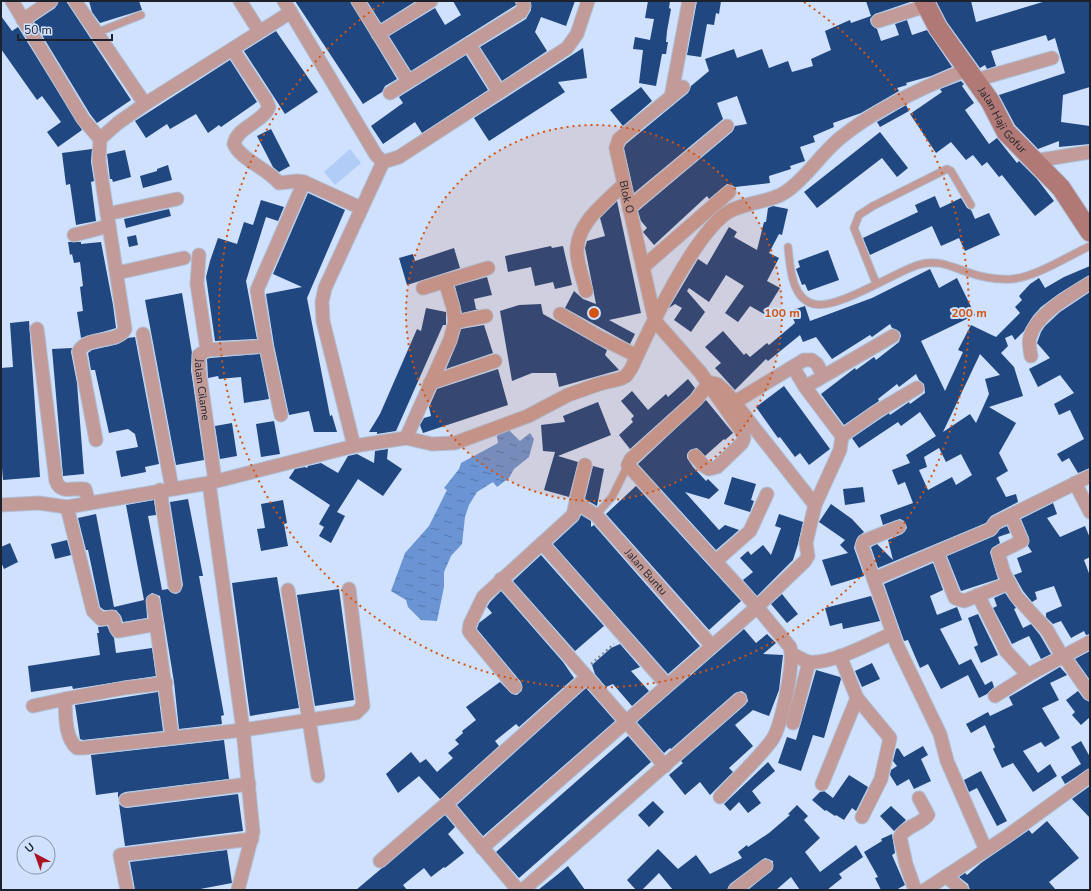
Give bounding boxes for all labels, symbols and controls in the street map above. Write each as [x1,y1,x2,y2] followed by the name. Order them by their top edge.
[18,16,112,42] scale bar
[24,22,52,38] text: 50 m
[974,83,1030,157] street label: Jalan Haji Gofur
[616,179,638,215] street label: Blok O
[764,305,800,321] text: 100 m
[951,305,987,321] text: 200 m
[587,306,601,320] centre of rings
[191,358,213,421] street label: Jalan Cilame
[620,545,670,598] street label: Jalan Buntu
[16,835,56,875] north arrow
[22,840,38,856] text: U

